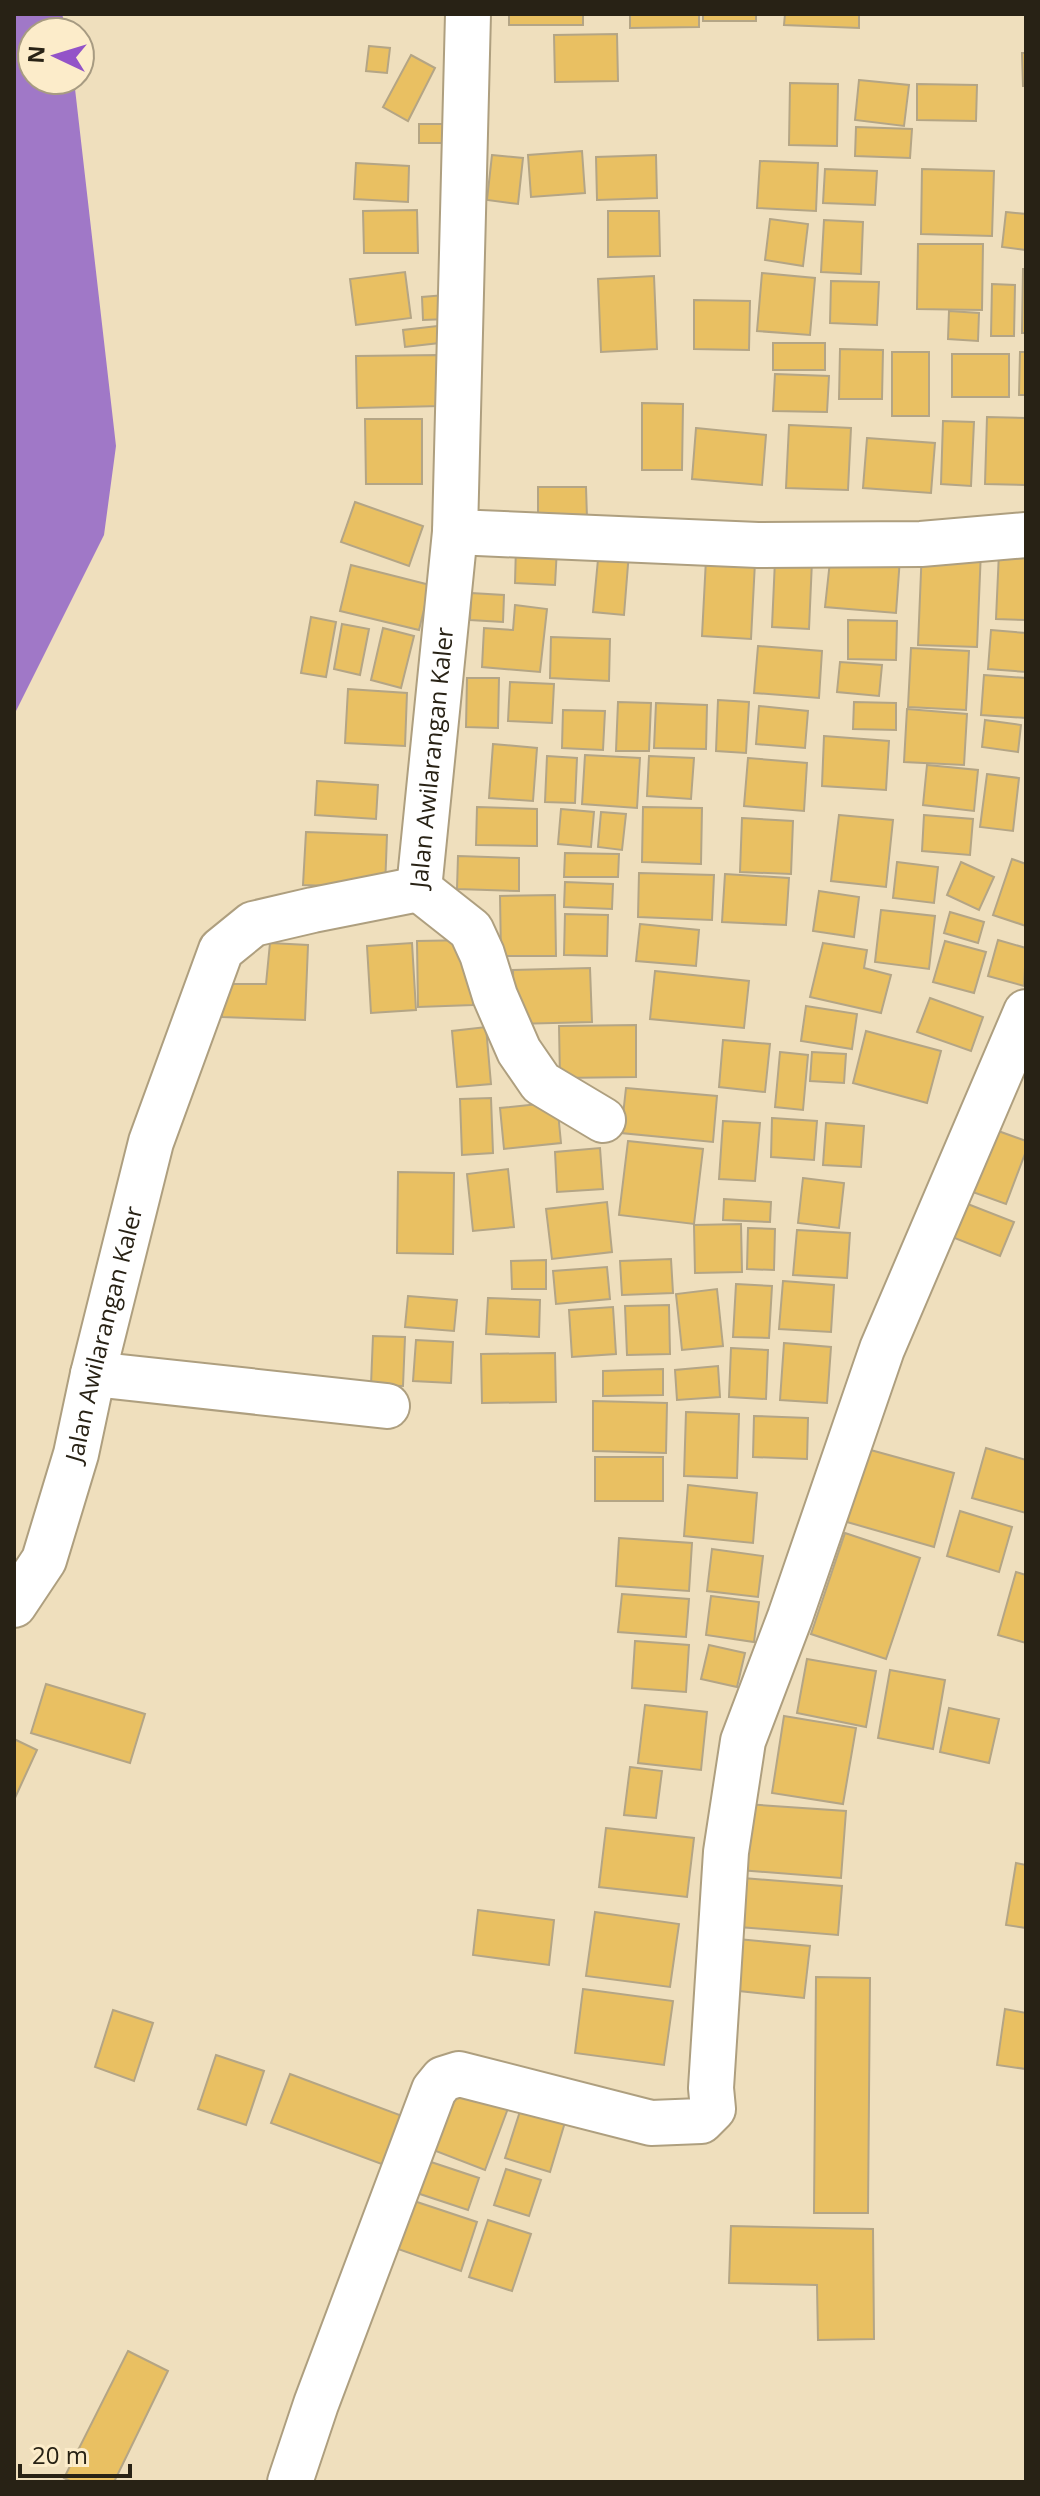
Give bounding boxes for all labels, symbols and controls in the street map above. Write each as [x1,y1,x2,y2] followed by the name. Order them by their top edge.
[16,16,96,96] north arrow
[19,45,51,65] text: N
[401,625,460,892] street label: Jalan Awilarangan Kaler
[56,1202,149,1468] street label: Jalan Awilarangan Kaler
[20,2428,130,2478] scale bar
[32,2438,88,2471] text: 20 m

